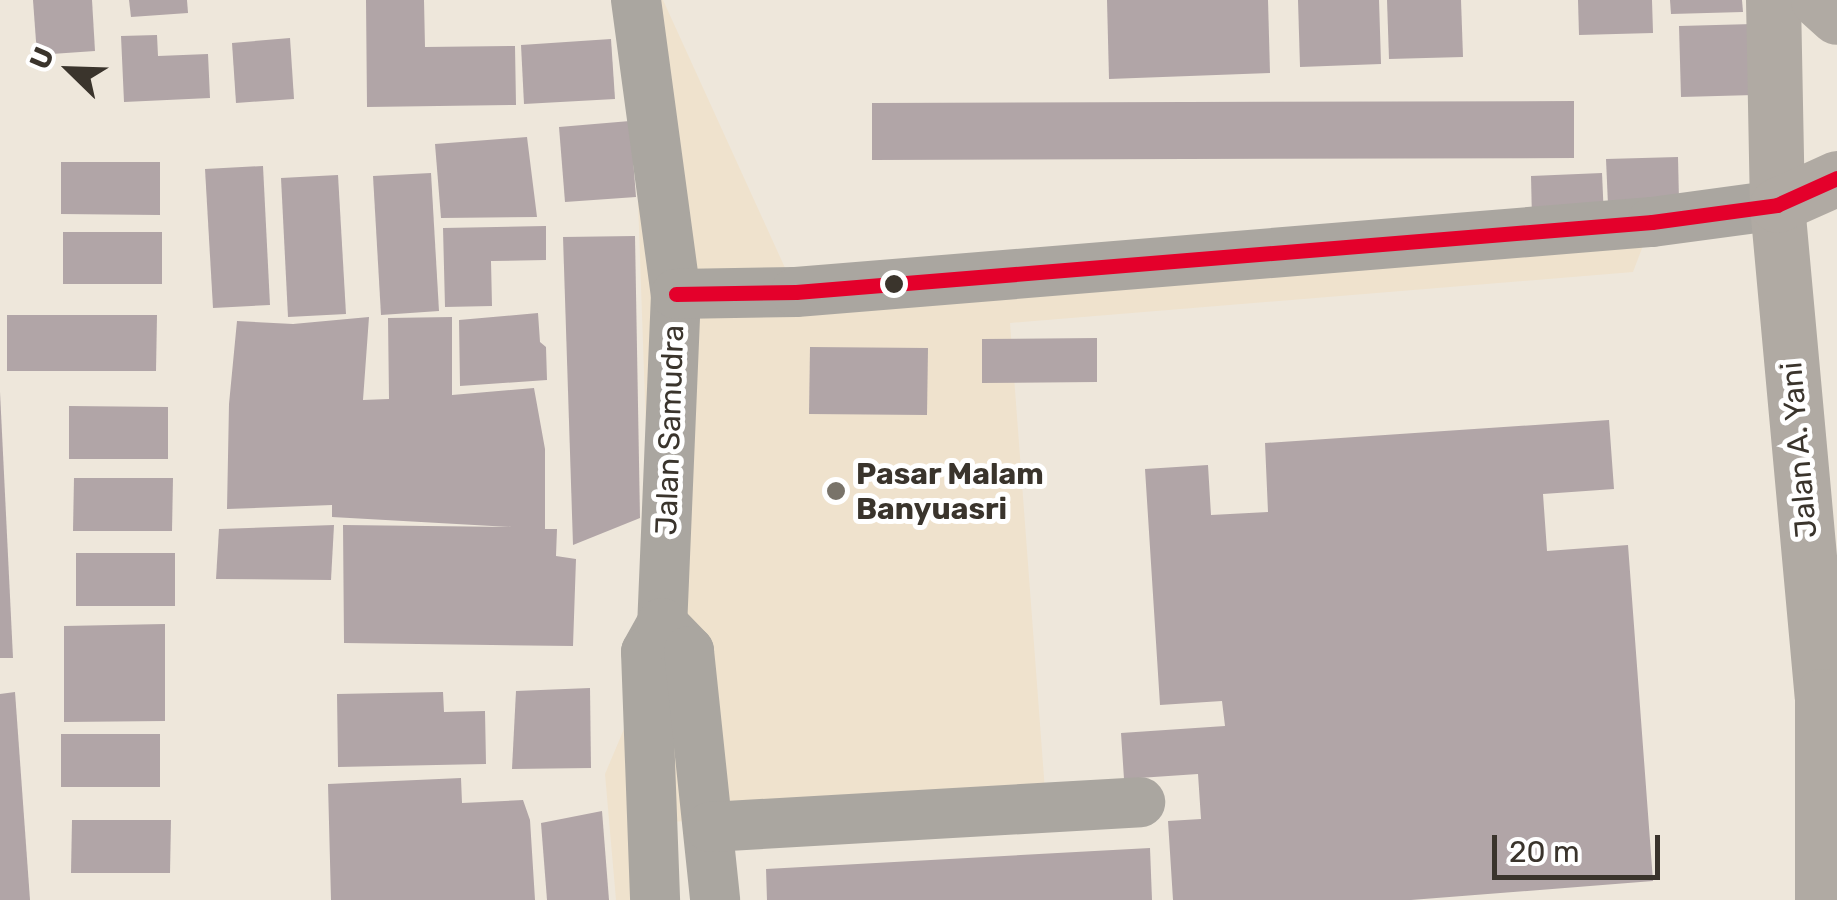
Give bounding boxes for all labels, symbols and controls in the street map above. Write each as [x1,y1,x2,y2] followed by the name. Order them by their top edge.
[20,20,120,120] north arrow
[23,42,61,74] text: U
[884,274,904,294] unlabelled marker
[648,324,692,536] street label: Jalan Samudra
[1773,360,1825,540] street label: Jalan A. Yani
[856,456,1044,526] place label: Pasar Malam Banyuasri
[825,480,847,502] marker: Pasar Malam Banyuasri
[1497,815,1664,877] scale bar
[1509,834,1580,870] text: 20 m

